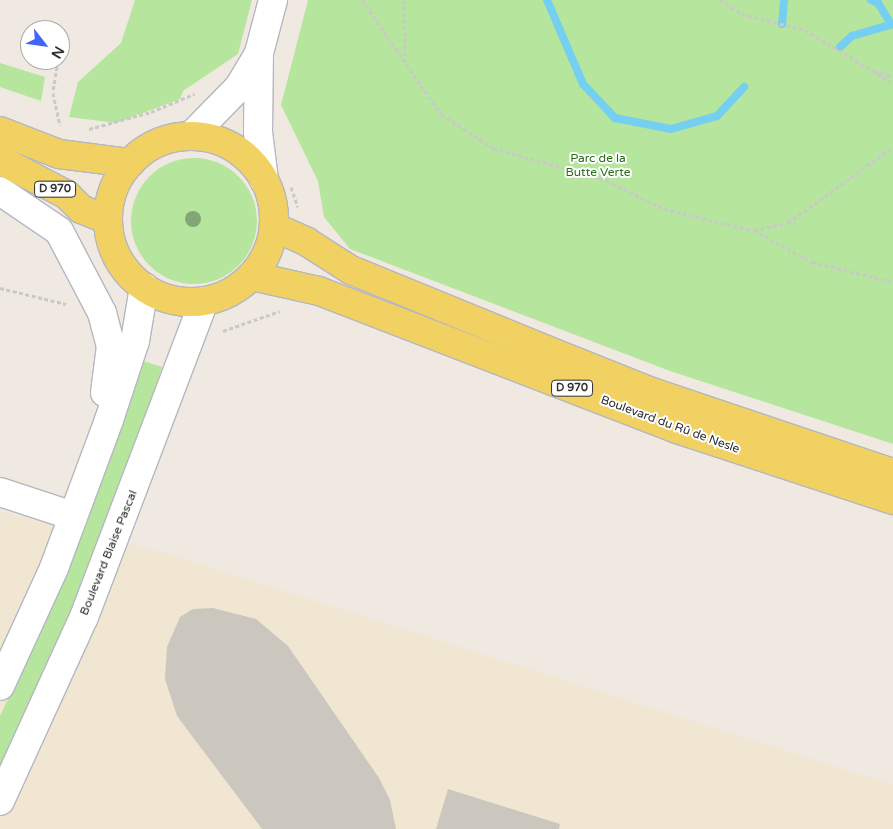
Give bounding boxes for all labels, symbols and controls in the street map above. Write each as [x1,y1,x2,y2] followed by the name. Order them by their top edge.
[20,20,70,70] north arrow
[47,43,68,61] text: N
[566,152,630,180] park label: Parc de la Butte Verte
[34,180,76,198] road number: D 970
[551,379,593,396] road number: D 970
[598,393,742,457] street label: Boulevard du Rû de Nesle
[77,488,141,618] street label: Boulevard Blaise Pascal

